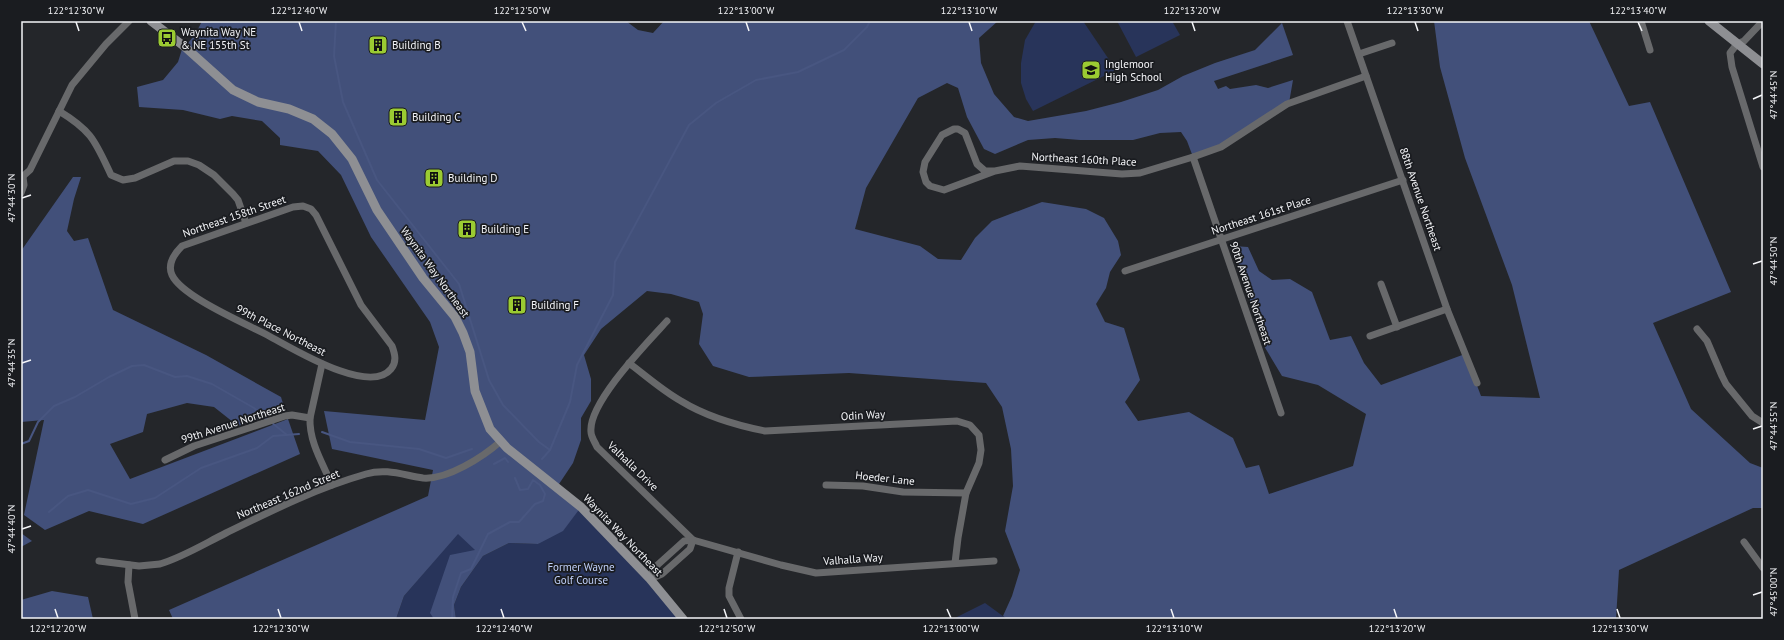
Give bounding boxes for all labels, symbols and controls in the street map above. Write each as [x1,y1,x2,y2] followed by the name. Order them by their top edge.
[48,4,105,17] text: 122°12'30"W
[271,4,328,17] text: 122°12'40"W
[494,4,551,17] text: 122°12'50"W
[718,4,775,17] text: 122°13'00"W
[941,4,998,17] text: 122°13'10"W
[1164,4,1221,17] text: 122°13'20"W
[1387,4,1444,17] text: 122°13'30"W
[1610,4,1667,17] text: 122°13'40"W
[181,25,256,52] place label: Waynita Way NE & NE 155th St
[156,27,178,49] bus stop icon: Waynita Way NE & NE 155th St
[367,34,389,56] building icon: Building B
[392,38,441,52] place label: Building B
[1105,57,1163,84] place label: Inglemoor High School
[1080,59,1102,81] school or university icon: Inglemoor High School
[1767,70,1780,120] text: 47°44'45"N
[387,106,409,128] building icon: Building C
[412,110,461,124] place label: Building C
[1397,146,1445,253] street label: 88th Avenue Northeast
[1031,149,1137,169] street label: Northeast 160th Place
[423,167,445,189] building icon: Building D
[448,171,497,185] place label: Building D
[5,173,18,223] text: 47°44'30"N
[181,192,288,240] street label: Northeast 158th Street
[1209,192,1313,238] street label: Northeast 161st Place
[456,218,478,240] building icon: Building E
[481,222,529,236] place label: Building E
[397,224,473,320] street label: Waynita Way Northeast
[1767,236,1780,286] text: 47°44'50"N
[1227,240,1275,347] street label: 90th Avenue Northeast
[506,294,528,316] building icon: Building F
[531,298,579,312] place label: Building F
[234,301,329,359] street label: 99th Place Northeast
[5,338,18,388] text: 47°44'35"N
[179,400,287,446] street label: 99th Avenue Northeast
[1767,401,1780,451] text: 47°44'55"N
[840,407,886,423] street label: Odin Way
[604,438,662,494] street label: Valhalla Drive
[234,466,342,522] street label: Northeast 162nd Street
[855,468,916,488] street label: Hoeder Lane
[580,491,666,579] street label: Waynita Way Northeast
[5,504,18,554] text: 47°44'40"N
[822,550,884,568] street label: Valhalla Way
[547,560,615,587] park label: Former Wayne Golf Course
[1767,567,1780,617] text: 47°45'00"N
[30,622,87,635] text: 122°12'20"W
[253,622,310,635] text: 122°12'30"W
[476,622,533,635] text: 122°12'40"W
[699,622,756,635] text: 122°12'50"W
[923,622,980,635] text: 122°13'00"W
[1146,622,1203,635] text: 122°13'10"W
[1369,622,1426,635] text: 122°13'20"W
[1592,622,1649,635] text: 122°13'30"W

